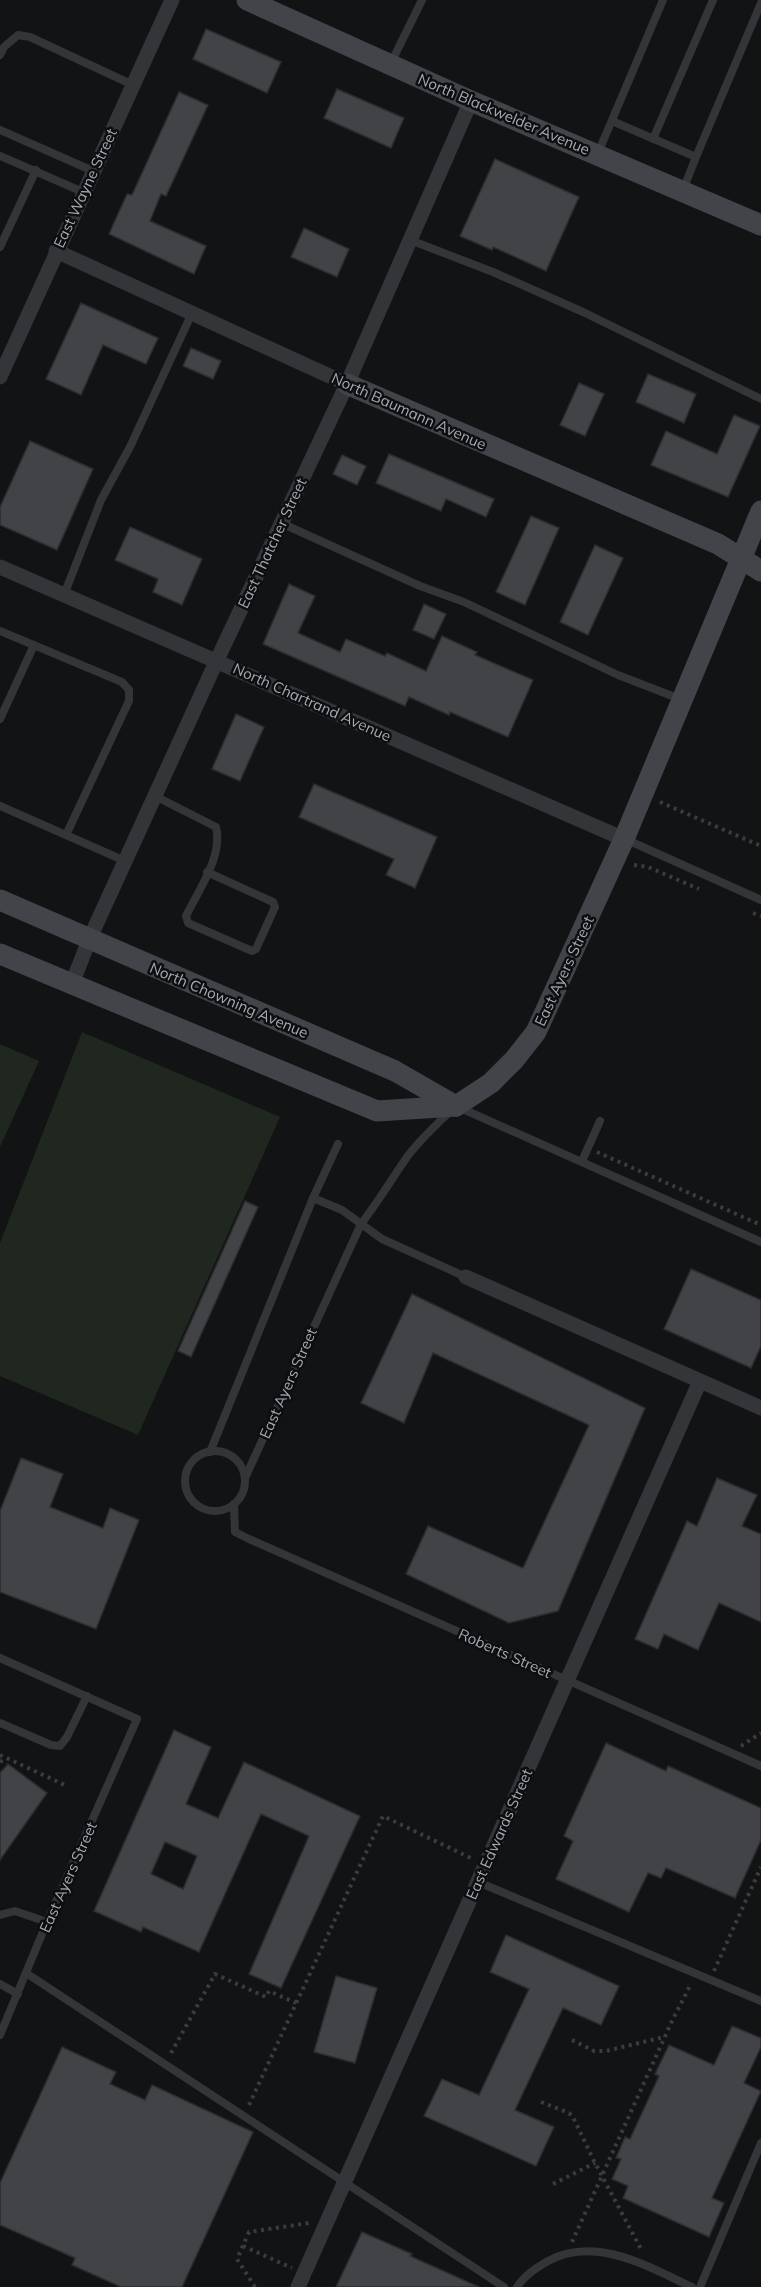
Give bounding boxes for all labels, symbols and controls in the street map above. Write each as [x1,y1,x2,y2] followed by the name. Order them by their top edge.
[415,69,593,159] street label: North Blackwelder Avenue
[49,125,121,251] street label: East Wayne Street
[329,368,489,454] street label: North Baumann Avenue
[233,475,311,611] street label: East Thatcher Street
[230,659,394,745] street label: North Chartrand Avenue
[530,913,598,1029] street label: East Ayers Street
[147,958,311,1042] street label: North Chowning Avenue
[255,1325,321,1441] street label: East Ayers Street
[456,1624,554,1682] street label: Roberts Street
[462,1766,536,1902] street label: East Edwards Street
[35,1819,101,1935] street label: East Ayers Street

